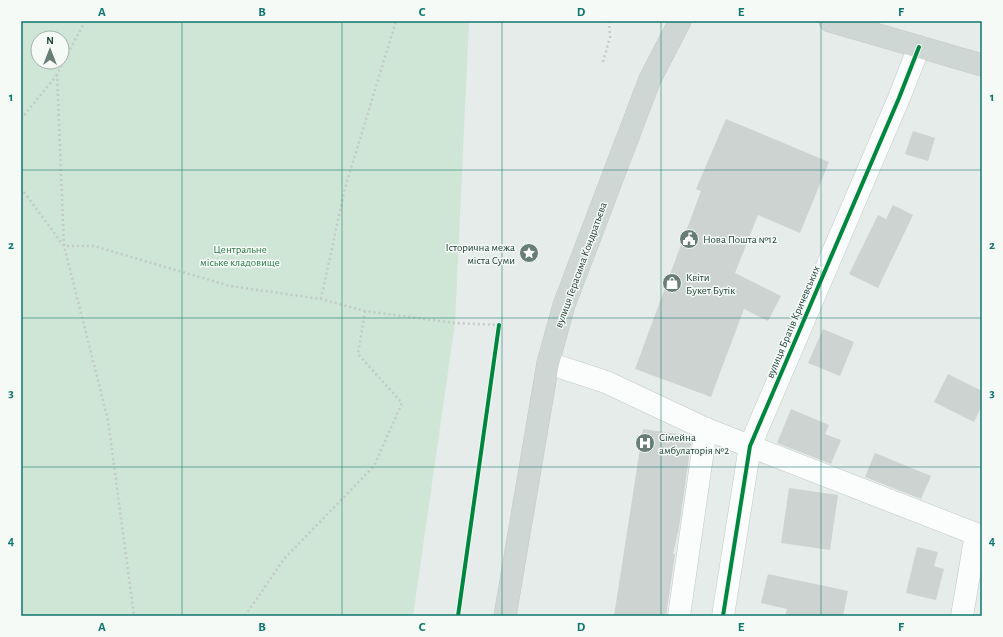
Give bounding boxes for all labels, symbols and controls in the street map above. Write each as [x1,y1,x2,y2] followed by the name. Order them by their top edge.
[98,6,106,19] text: A
[258,6,266,19] text: B
[419,6,426,19] text: C
[577,6,586,19] text: D
[738,6,745,19] text: E
[898,6,905,19] text: F
[30,30,70,70] north arrow
[46,35,54,46] text: N
[9,91,13,104] text: 1
[990,91,994,104] text: 1
[553,201,609,329] street label: вулиця Герасима Кондратьєва
[678,228,700,250] public building icon: Нова Пошта №12
[703,234,777,245] place label: Нова Пошта №12
[8,239,14,252] text: 2
[989,239,995,252] text: 2
[446,242,515,266] place label: Історична межа міста Суми
[518,242,540,264] place icon: Історична межа міста Суми
[200,244,280,268] park label: Центральне міське кладовище
[764,264,822,380] street label: вулиця Братів Кричевських
[661,272,683,294] shop icon: Квіти Букет Бутік
[686,272,735,296] place label: Квіти Букет Бутік
[8,387,14,400] text: 3
[989,387,995,400] text: 3
[634,432,656,454] hospital icon: Сімейна амбулаторія №2
[659,432,729,456] place label: Сімейна амбулаторія №2
[8,535,15,548] text: 4
[989,535,996,548] text: 4
[98,621,106,634] text: A
[258,621,266,634] text: B
[419,621,426,634] text: C
[577,621,586,634] text: D
[738,621,745,634] text: E
[898,621,905,634] text: F

